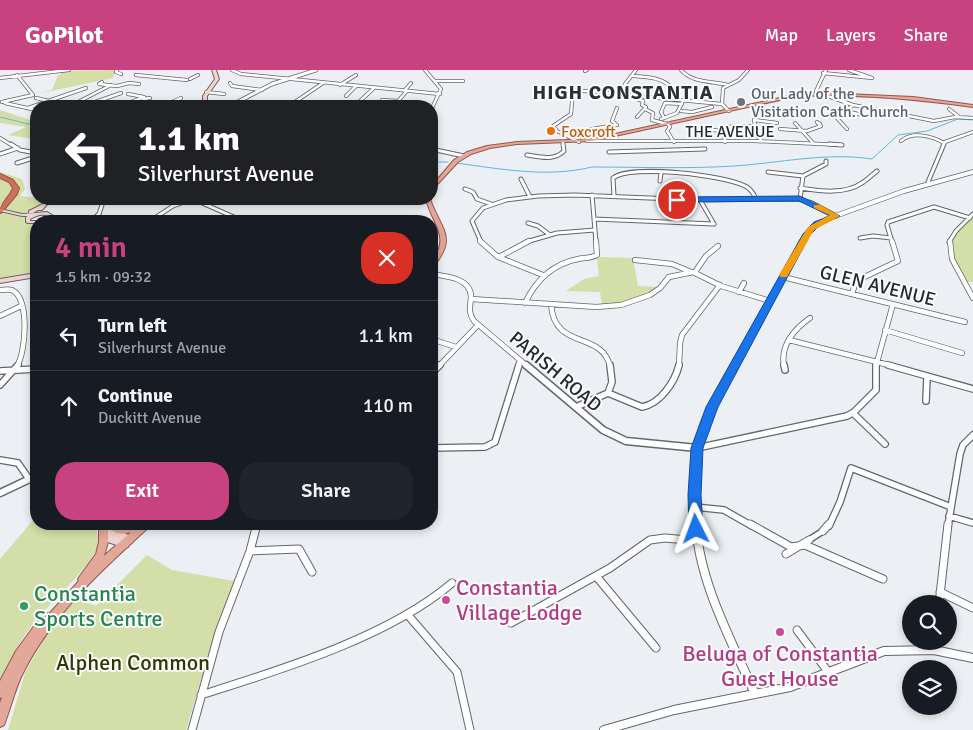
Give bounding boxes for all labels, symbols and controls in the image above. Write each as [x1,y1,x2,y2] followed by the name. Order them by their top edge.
[25,20,103,50] text: GoPilot
[765,24,798,46] text: Map
[826,24,876,46] text: Layers
[904,24,948,46] text: Share
[532,80,714,105] district label: HIGH CONSTANTIA
[751,84,908,122] place label: Our Lady of the Visitation Cath. Church
[735,96,747,108] marker: Our Lady of the Visitation Cath. Church
[138,117,240,160] text: 1.1 km
[55,120,120,185] icon: left
[561,122,616,142] place label: Foxcroft
[685,122,775,142] street label: THE AVENUE
[545,125,557,137] marker: Foxcroft
[138,160,314,187] text: Silverhurst Avenue
[656,179,698,221] pin
[663,186,691,214] icon: arrive
[55,229,127,266] text: 4 min
[361,232,413,284] button: close
[817,260,938,312] street label: GLEN AVENUE
[55,267,152,287] text: 1.5 km · 09:32
[98,314,167,338] text: Turn left
[55,322,83,350] icon: left
[359,324,413,348] text: 1.1 km
[504,326,606,417] street label: PARISH ROAD
[98,338,226,358] text: Silverhurst Avenue
[98,384,173,408] text: Continue
[55,392,83,420] icon: ahead
[363,394,413,418] text: 110 m
[98,408,202,428] text: Duckitt Avenue
[55,462,229,520] button: Exit
[239,462,413,520] button: Share
[669,502,721,554] position arrow
[456,574,583,626] place label: Constantia Village Lodge
[34,580,163,632] place label: Constantia Sports Centre
[440,594,452,606] marker: Constantia Village Lodge
[902,595,957,715] map controls
[902,595,957,650] button: search
[18,600,30,612] marker: Constantia Sports Centre
[774,626,786,638] marker: Beluga of Constantia Guest House
[682,640,878,692] place label: Beluga of Constantia Guest House
[56,649,210,676] park label: Alphen Common
[902,660,957,715] button: layers

